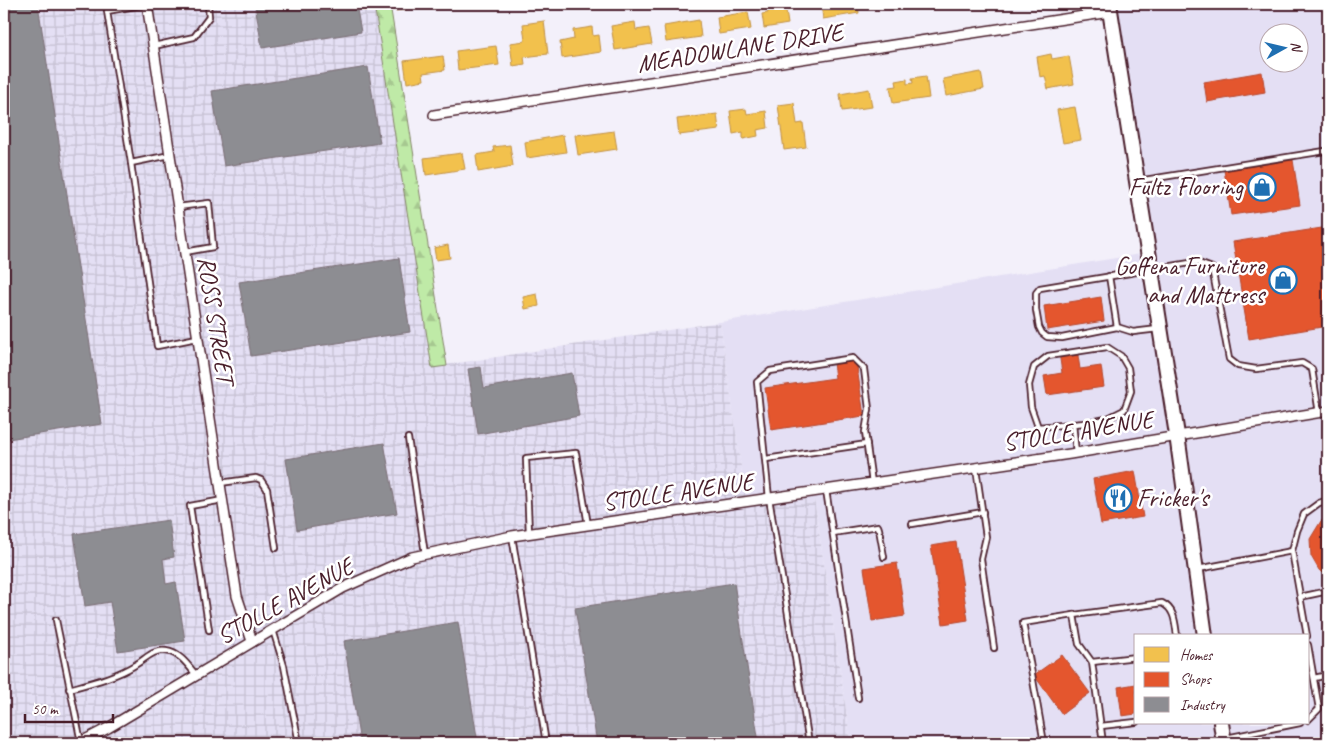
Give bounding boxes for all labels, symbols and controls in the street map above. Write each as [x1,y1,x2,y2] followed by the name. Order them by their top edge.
[635,16,848,80] street label: MEADOWLANE DRIVE
[1260,22,1310,72] north arrow
[1287,41,1306,54] text: N
[1129,171,1244,203] place label: Fultz Flooring
[1247,172,1277,202] shop icon: Fultz Flooring
[1115,250,1266,311] place label: Goffena Furniture and Mattress
[190,254,243,391] street label: ROSS STREET
[1268,265,1298,295] shop icon: Goffena Furniture and Mattress
[1001,403,1159,459] street label: STOLLE AVENUE
[601,465,758,518] street label: STOLLE AVENUE
[1137,482,1211,514] place label: Fricker's
[1103,483,1133,513] restaurant icon: Fricker's
[211,549,362,652] street label: STOLLE AVENUE
[1134,634,1310,724] legend
[1180,646,1214,665] text: Homes
[1180,670,1213,689] text: Shops
[25,692,112,724] scale bar
[1180,696,1227,715] text: Industry
[32,700,59,719] text: 50 m

